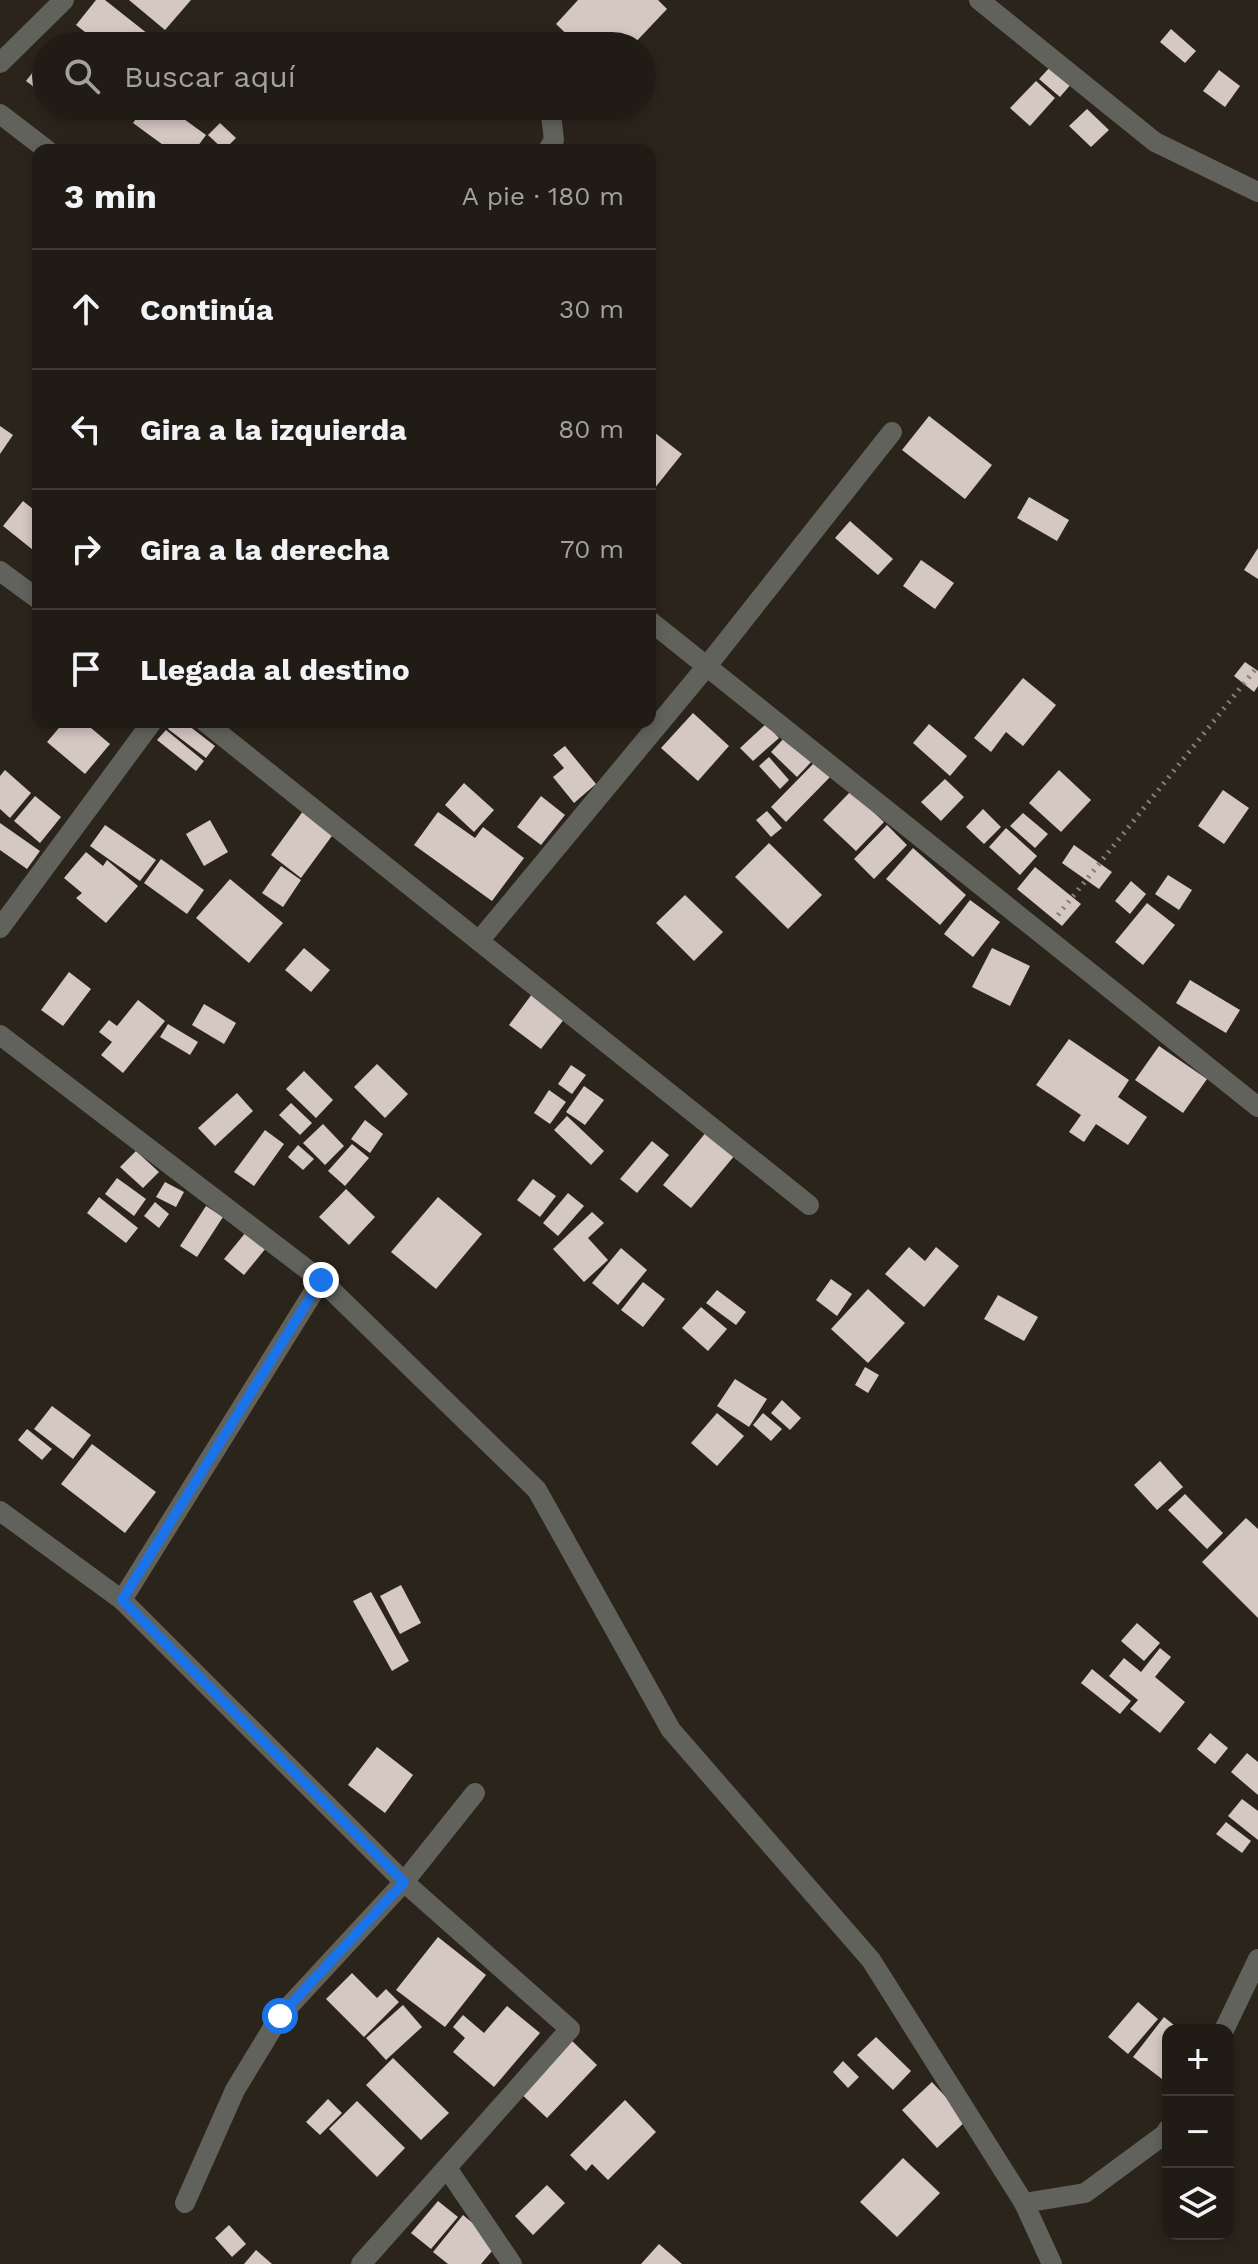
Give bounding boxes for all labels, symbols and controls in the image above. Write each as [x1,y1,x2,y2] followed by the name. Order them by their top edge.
[32,32,656,120] search box
[60,54,104,98] icon: search
[124,59,296,94] text: Buscar aquí
[64,176,157,216] text: 3 min
[462,181,624,211] text: A pie · 180 m
[64,287,108,331] icon: ahead
[140,292,273,327] text: Continúa
[559,294,624,324] text: 30 m
[64,407,108,451] icon: left
[140,412,407,447] text: Gira a la izquierda
[558,414,624,444] text: 80 m
[64,527,108,571] icon: right
[140,532,389,567] text: Gira a la derecha
[560,534,624,564] text: 70 m
[64,647,108,691] icon: arrive
[140,652,410,687] text: Llegada al destino
[303,1262,339,1298] route end
[262,1998,298,2034] route start
[1162,2024,1234,2240] map controls
[1162,2024,1234,2096] button: +
[1162,2096,1234,2168] button: −
[1162,2168,1234,2240] button: layers

